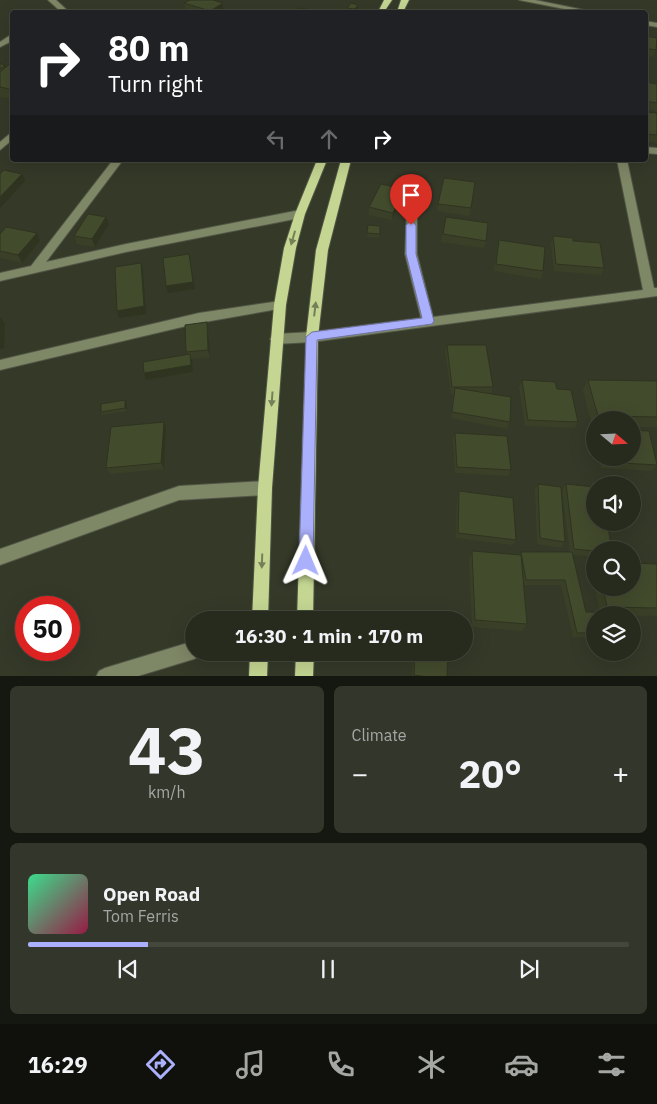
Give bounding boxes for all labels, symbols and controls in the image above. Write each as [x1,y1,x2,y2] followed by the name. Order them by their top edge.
[108,25,190,71] text: 80 m
[25,30,90,95] icon: right
[108,69,203,98] text: Turn right
[262,125,290,153] icon: left
[315,125,343,153] icon: ahead
[368,125,396,153] icon: right
[390,174,432,225] pin
[397,181,425,209] icon: arrive
[289,231,297,246] one-way arrow
[311,301,319,317] one-way arrow
[267,392,275,408] one-way arrow
[586,411,641,466] north arrow
[586,411,641,661] map controls
[586,476,641,531] button: sound
[279,534,331,586] position arrow
[586,541,641,596] button: search
[258,554,266,570] one-way arrow
[15,596,80,661] speed limit sign: 50
[586,606,641,661] button: layers
[235,624,423,648] text: 16:30 · 1 min · 170 m
[128,707,206,792] text: 43
[352,725,407,745] text: Climate
[459,749,522,798] text: 20°
[352,755,368,792] text: −
[612,755,629,792] text: +
[148,782,186,802] text: km/h
[103,882,200,906] text: Open Road
[103,906,179,926] text: Tom Ferris
[114,955,142,983] icon: previous
[314,955,342,983] icon: pause
[515,955,543,983] icon: next
[143,1047,178,1082] icon: directions
[233,1047,268,1082] icon: music
[323,1047,358,1082] icon: phone
[414,1047,449,1082] icon: climate
[504,1047,539,1082] icon: car
[594,1047,629,1082] icon: filters
[28,1050,88,1079] text: 16:29

